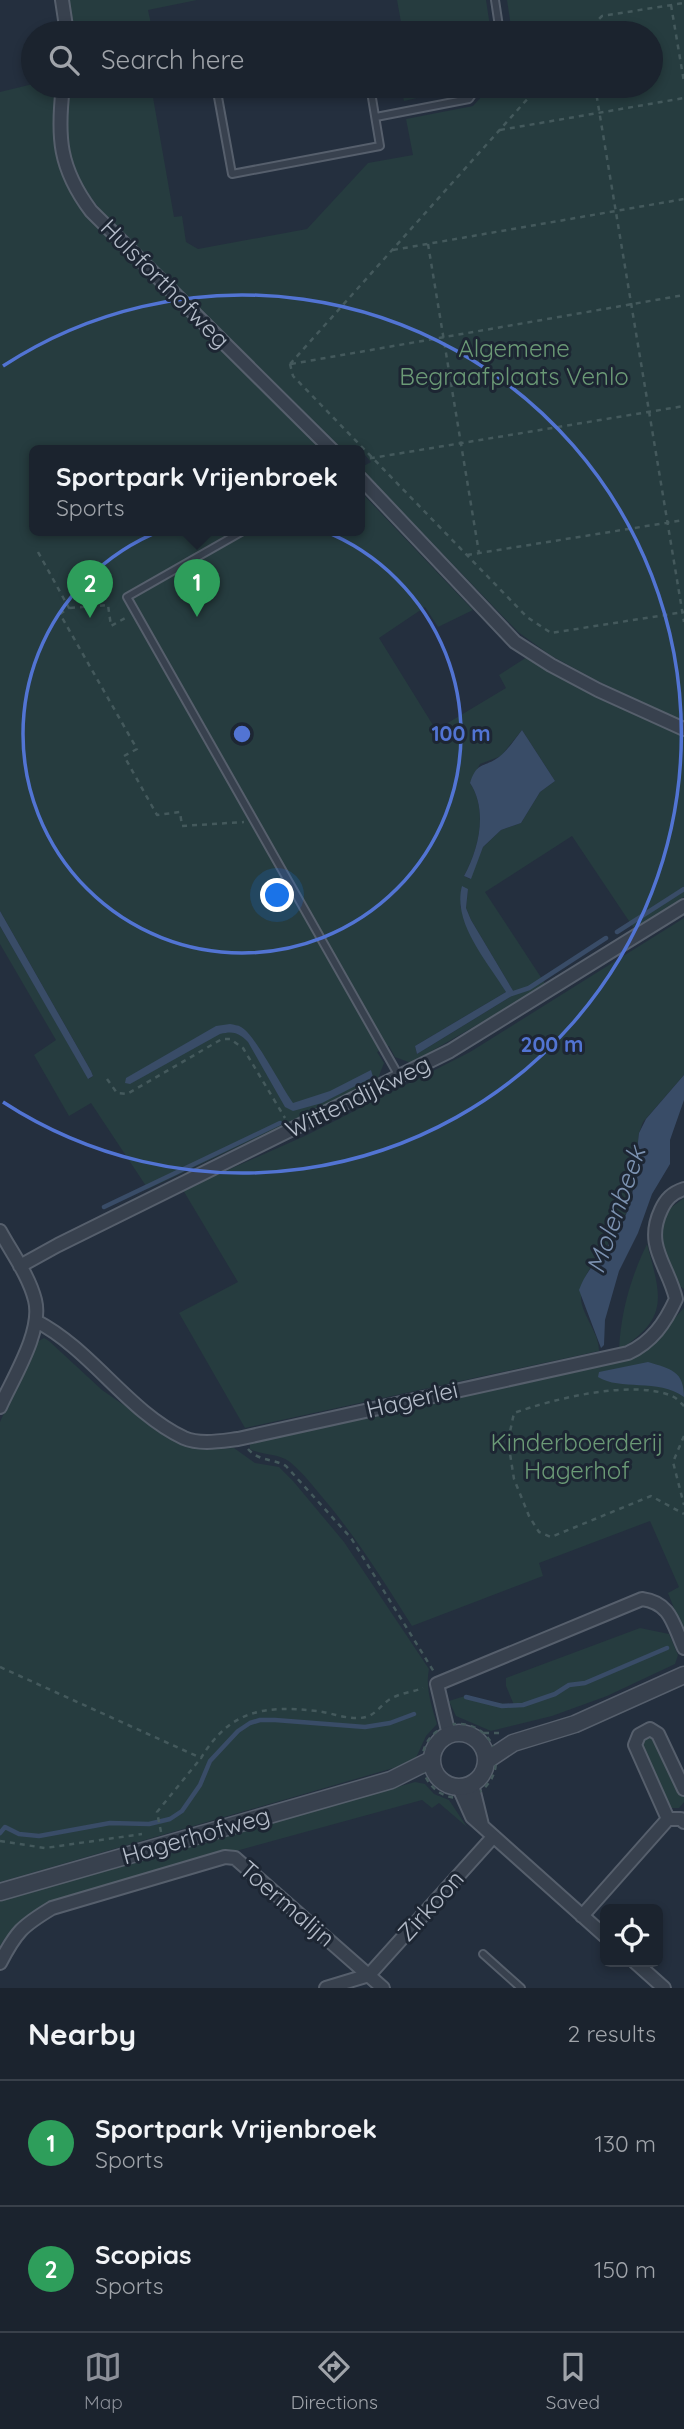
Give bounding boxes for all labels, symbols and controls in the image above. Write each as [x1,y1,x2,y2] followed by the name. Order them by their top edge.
[21,21,663,98] search box
[45,41,83,79] icon: search
[101,43,245,76] text: Search here
[95,212,237,354] street label: Hulsforthofweg
[399,333,629,391] park label: Algemene Begraafplaats Venlo
[29,445,365,536] popup
[56,460,338,493] text: Sportpark Vrijenbroek
[56,493,125,522] text: Sports
[174,559,220,617] pin: 1
[67,560,113,618] pin: 2
[431,720,491,746] text: 100 m
[230,722,254,746] centre of rings
[260,878,294,912] your location
[521,1031,583,1057] text: 200 m
[280,1048,435,1144] street label: Wittendijkweg
[578,1140,653,1277] water label: Molenbeek
[363,1374,461,1424] street label: Hagerlei
[491,1427,663,1485] park label: Kinderboerderij Hagerhof
[118,1800,273,1870] street label: Hagerhofweg
[234,1854,341,1953] street label: Toermalijn
[391,1864,470,1947] street label: Zirkoon
[600,1904,663,1967] map controls
[600,1904,663,1967] button: locate
[28,2015,136,2053] text: Nearby
[567,2019,656,2048] text: 2 results
[95,2112,377,2145] text: Sportpark Vrijenbroek
[47,2129,55,2158] text: 1
[594,2129,656,2158] text: 130 m
[95,2145,164,2174] text: Sports
[95,2238,192,2271] text: Scopias
[44,2255,58,2284] text: 2
[594,2255,656,2284] text: 150 m
[95,2271,164,2300] text: Sports
[84,2348,123,2414] tab: Map
[291,2348,378,2414] tab: Directions
[546,2348,600,2414] tab: Saved

